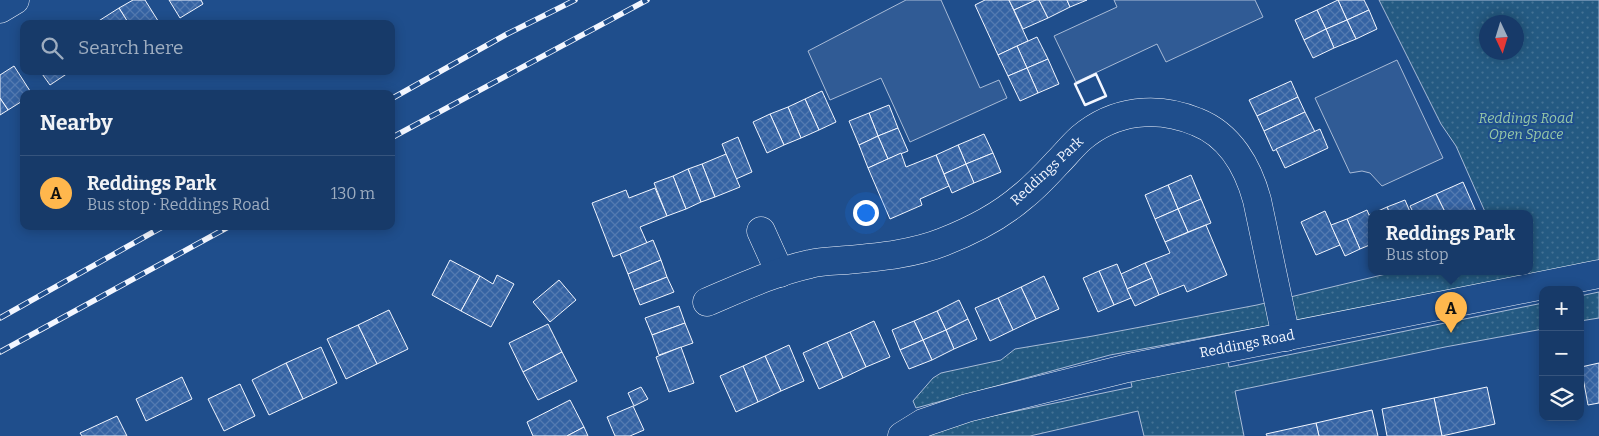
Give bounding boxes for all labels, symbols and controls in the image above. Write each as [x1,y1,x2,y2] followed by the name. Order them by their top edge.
[1479,15,1524,60] north arrow
[20,20,395,75] search box
[38,34,66,62] icon: search
[78,36,183,59] text: Search here
[40,110,113,136] text: Nearby
[1479,110,1573,143] park label: Reddings Road Open Space
[1007,133,1087,209] street label: Reddings Park
[87,172,216,195] text: Reddings Park
[50,184,62,203] text: A
[331,184,375,203] text: 130 m
[87,195,270,214] text: Bus stop · Reddings Road
[853,200,879,226] your location
[1368,210,1533,275] popup
[1386,222,1515,245] text: Reddings Park
[1386,245,1449,264] text: Bus stop
[1539,286,1584,421] map controls
[1539,286,1584,331] button: +
[1435,292,1467,333] pin: A
[1198,326,1296,362] street label: Reddings Road
[1539,331,1584,376] button: −
[1539,376,1584,421] button: layers

